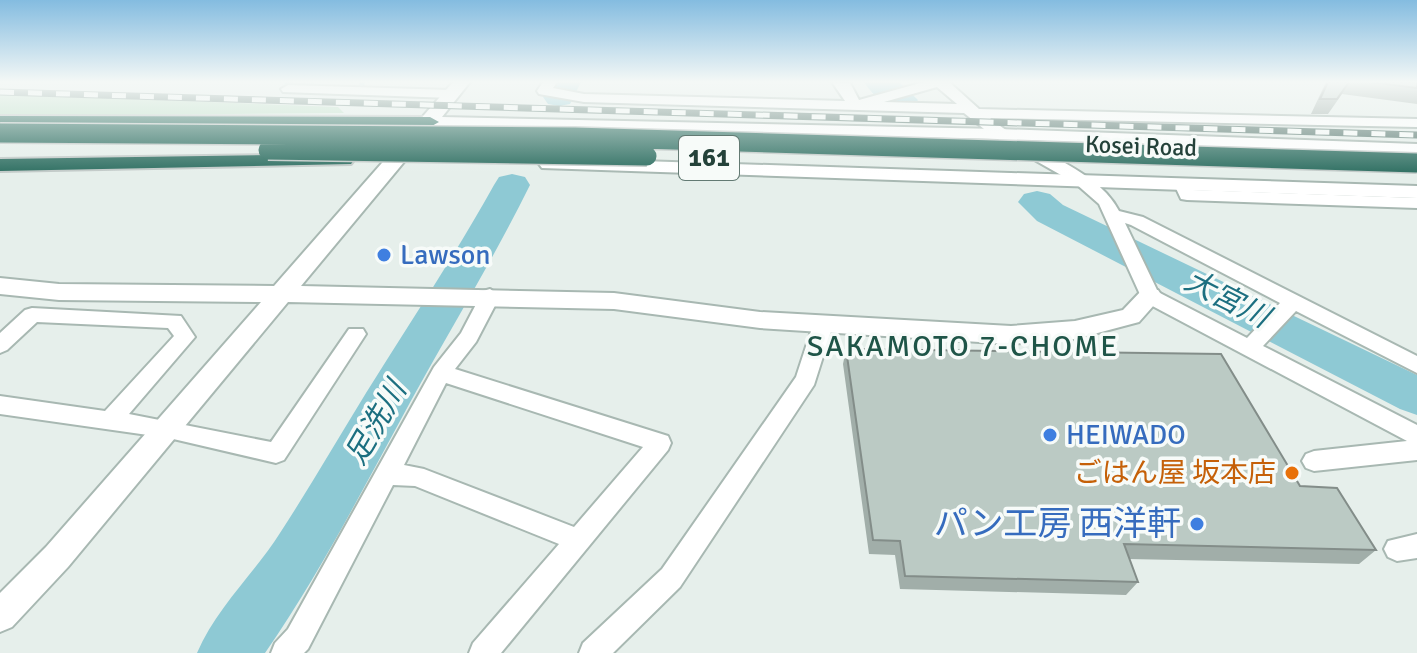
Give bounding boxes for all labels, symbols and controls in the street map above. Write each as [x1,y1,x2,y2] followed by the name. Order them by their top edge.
[1084,129,1198,163] street label: Kosei Road
[679,136,739,180] road number: 161
[400,238,491,272] place label: Lawson
[375,246,393,264] marker: Lawson
[1179,262,1278,337] water label: 大宮川
[807,328,1119,365] district label: SAKAMOTO 7-CHOME
[337,372,416,471] water label: 足洗川
[1066,418,1186,452] place label: HEIWADO
[1041,426,1059,444] marker: HEIWADO
[1074,456,1276,490] place label: ごはん屋 坂本店
[1283,464,1301,482] marker: ごはん屋 坂本店
[934,503,1181,545] place label: パン工房 西洋軒
[1188,515,1206,533] marker: パン工房 西洋軒

